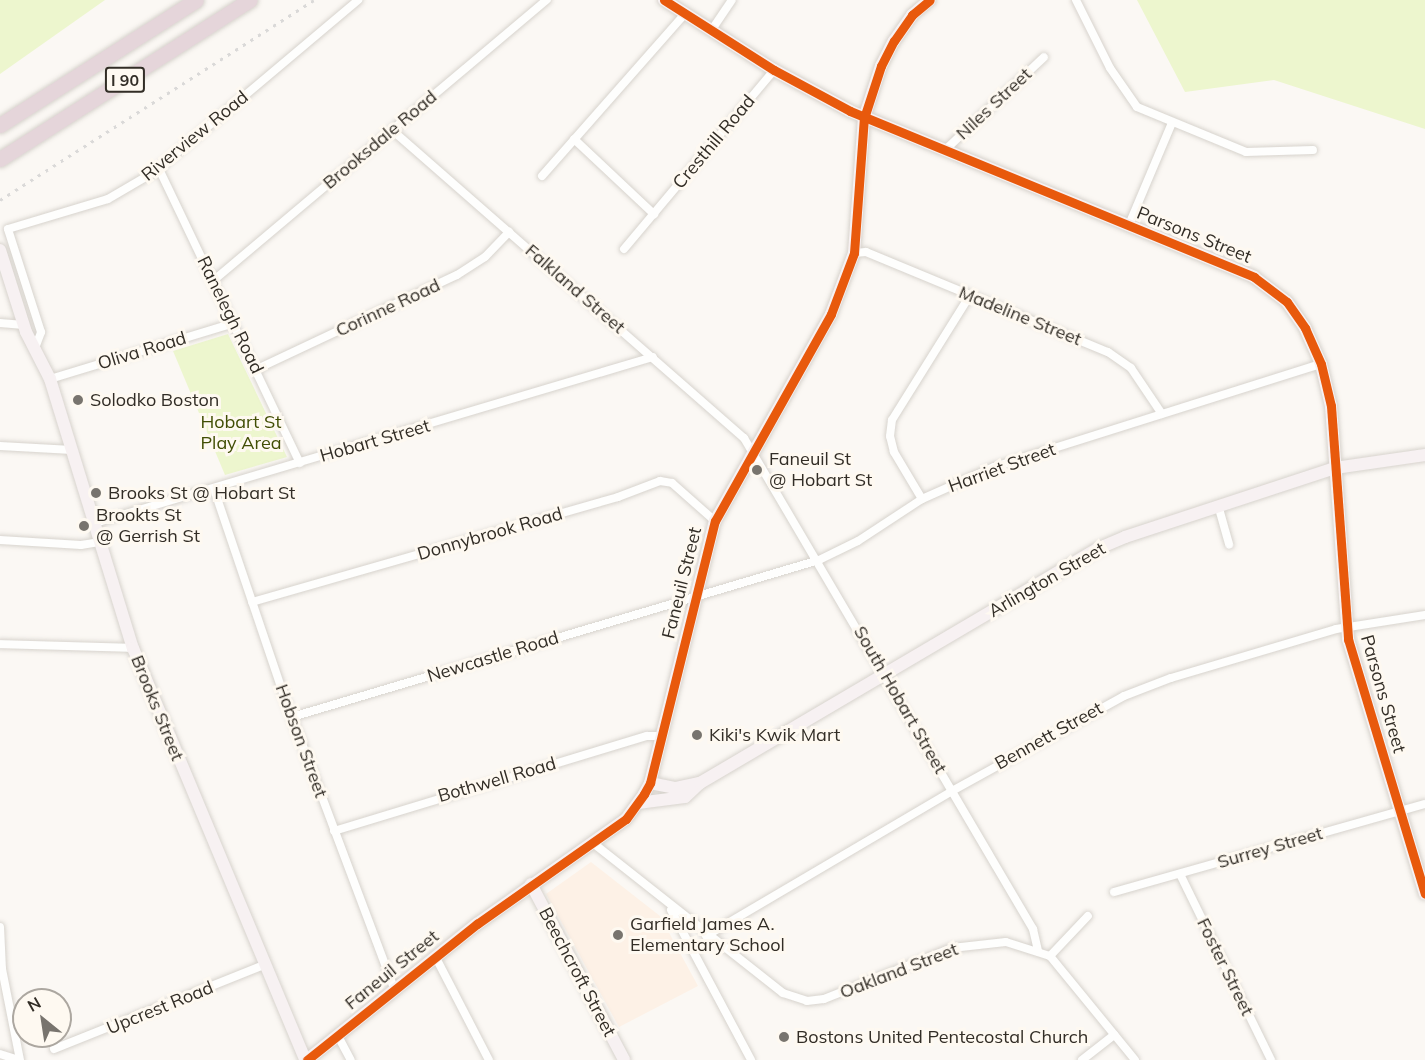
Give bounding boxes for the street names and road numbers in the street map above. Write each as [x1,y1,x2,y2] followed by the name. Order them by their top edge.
[952,64,1036,144] street label: Niles Street
[104,67,146,93] road number: I 90
[137,86,253,186] street label: Riverview Road
[319,86,441,194] street label: Brooksdale Road
[668,91,760,193] street label: Cresthill Road
[1134,202,1254,268] street label: Parsons Street
[521,240,629,338] street label: Falkland Street
[192,253,268,377] street label: Ranelegh Road
[332,274,444,342] street label: Corinne Road
[956,282,1084,350] street label: Madeline Street
[95,327,189,375] street label: Oliva Road
[317,415,433,467] street label: Hobart Street
[945,439,1059,497] street label: Harriet Street
[415,503,565,565] street label: Donnybrook Road
[658,525,706,641] street label: Faneuil Street
[985,538,1109,622] street label: Arlington Street
[849,622,951,778] street label: South Hobart Street
[425,627,561,687] street label: Newcastle Road
[1356,633,1410,755] street label: Parsons Street
[126,652,188,764] street label: Brooks Street
[270,681,332,801] street label: Hobson Street
[991,698,1107,774] street label: Bennett Street
[435,753,559,807] street label: Bothwell Road
[1215,823,1325,873] street label: Surrey Street
[534,904,620,1040] street label: Beechcroft Street
[1192,915,1258,1019] street label: Foster Street
[341,926,443,1014] street label: Faneuil Street
[837,939,961,1003] street label: Oakland Street
[104,977,216,1039] street label: Upcrest Road

